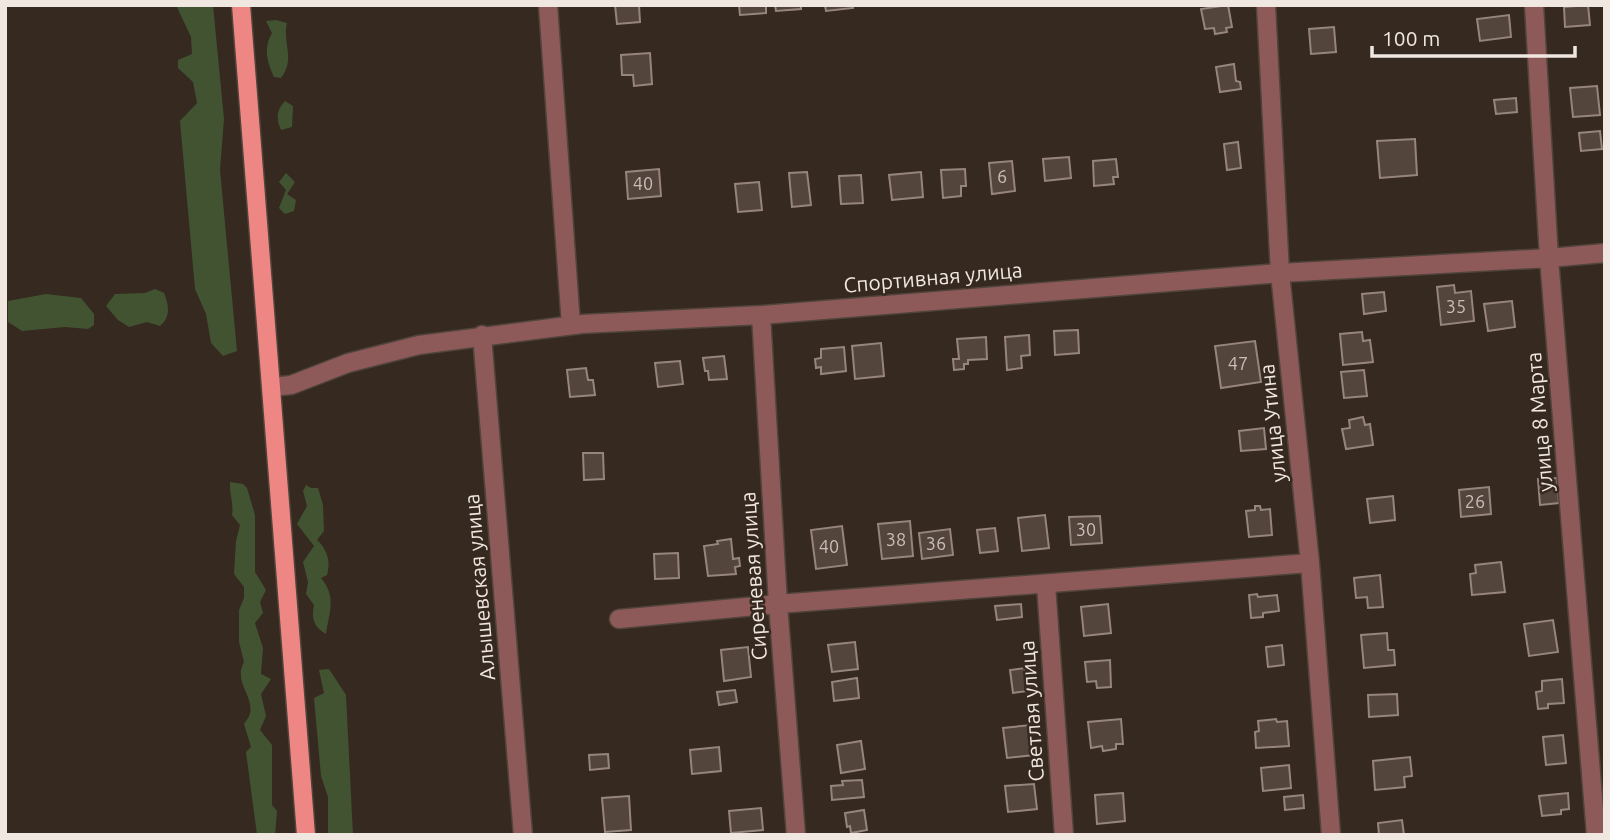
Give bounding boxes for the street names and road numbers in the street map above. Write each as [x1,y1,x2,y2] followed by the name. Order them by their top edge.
[842,257,1023,297] street label: Спортивная улица
[1521,351,1557,493] street label: улица 8 Марта
[1254,363,1290,484] street label: улица Утина
[735,491,771,661] street label: Сиреневая улица
[459,493,499,681] street label: Алышевская улица
[1014,640,1048,782] street label: Светлая улица

